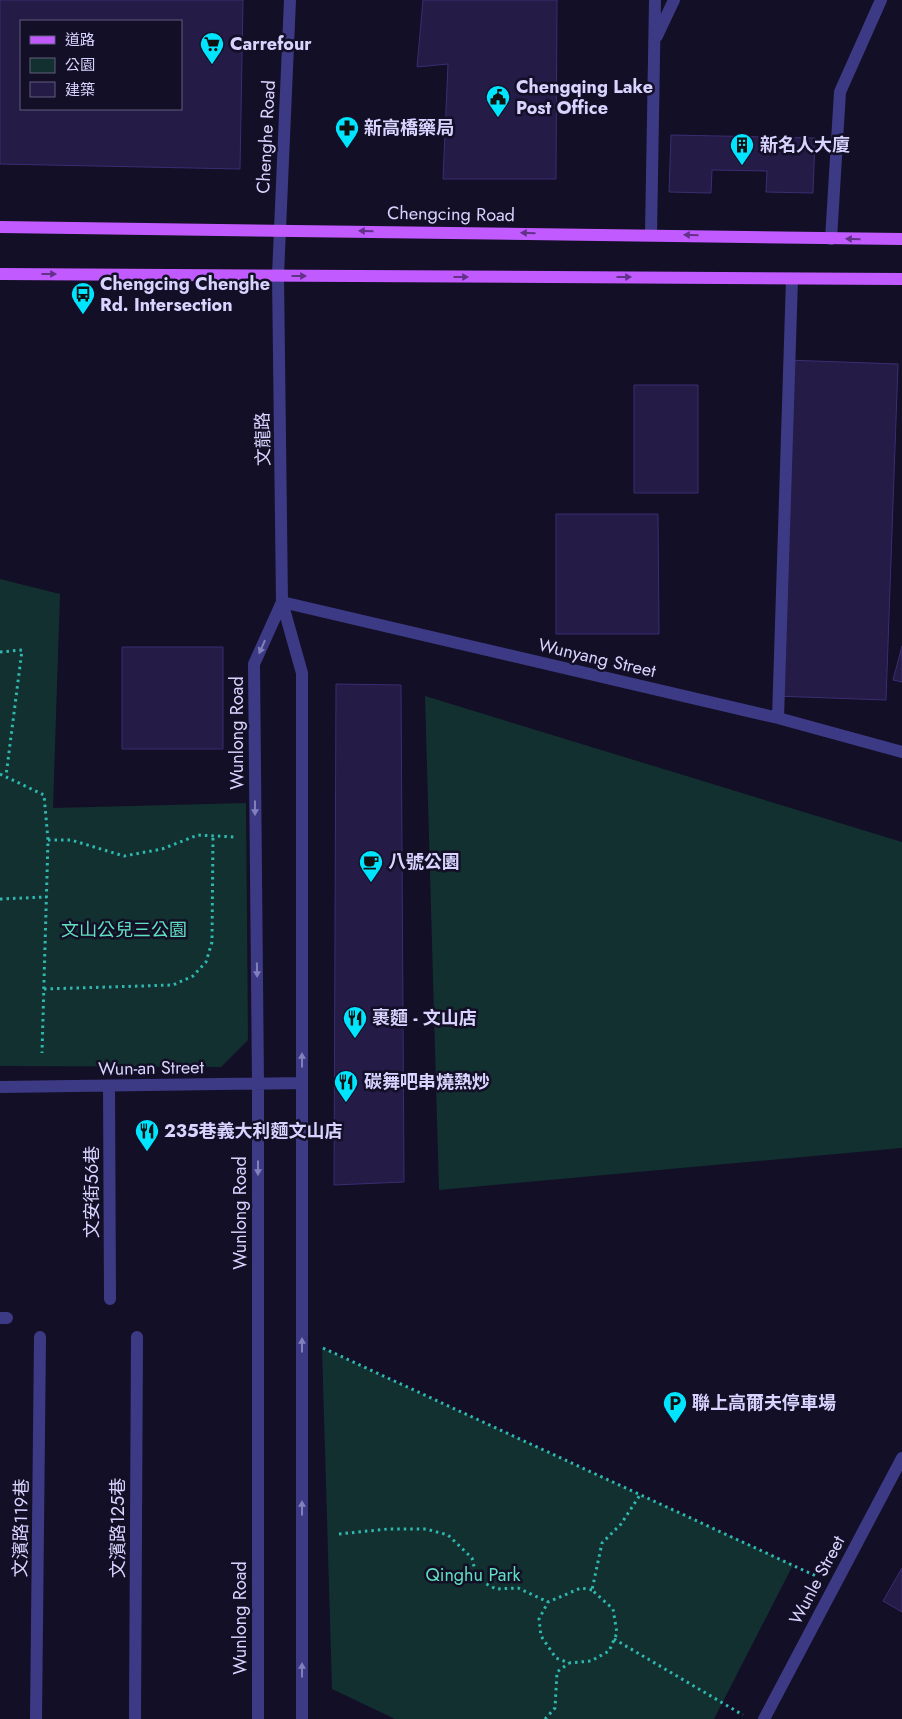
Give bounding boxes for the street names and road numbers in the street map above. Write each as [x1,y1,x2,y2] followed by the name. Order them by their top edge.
[250,80,282,194] street label: Chenghe Road
[387,200,515,228] street label: Chengcing Road
[250,412,276,466] street label: 文龍路
[536,632,659,684] street label: Wunyang Street
[224,676,250,790] street label: Wunlong Road
[98,1054,205,1082] street label: Wun-an Street
[79,1146,105,1238] street label: 文安街56巷
[227,1156,253,1270] street label: Wunlong Road
[7,1478,35,1578] street label: 文濱路119巷
[105,1478,131,1578] street label: 文濱路125巷
[783,1530,852,1629] street label: Wunle Street
[227,1561,253,1675] street label: Wunlong Road

